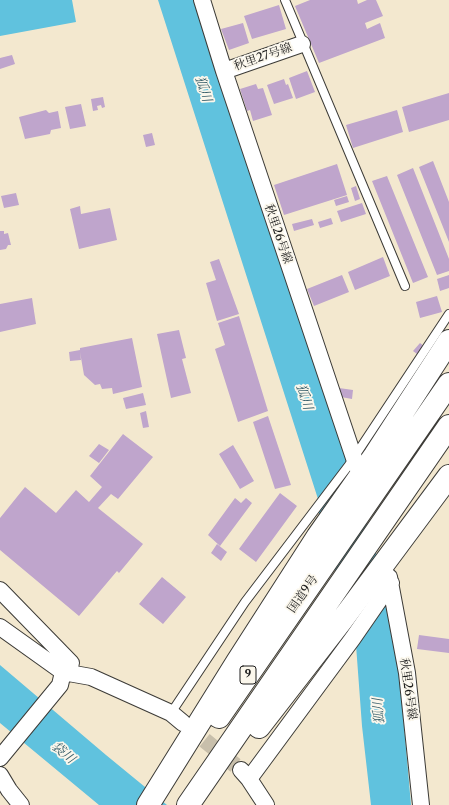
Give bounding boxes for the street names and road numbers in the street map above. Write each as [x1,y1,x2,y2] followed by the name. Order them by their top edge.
[232,40,294,74] street label: 秋里27号線
[261,202,295,266] street label: 秋里26号線
[285,572,321,616] street label: 国道9号
[397,657,419,721] street label: 秋里26号線
[240,666,256,684] road number: 9

